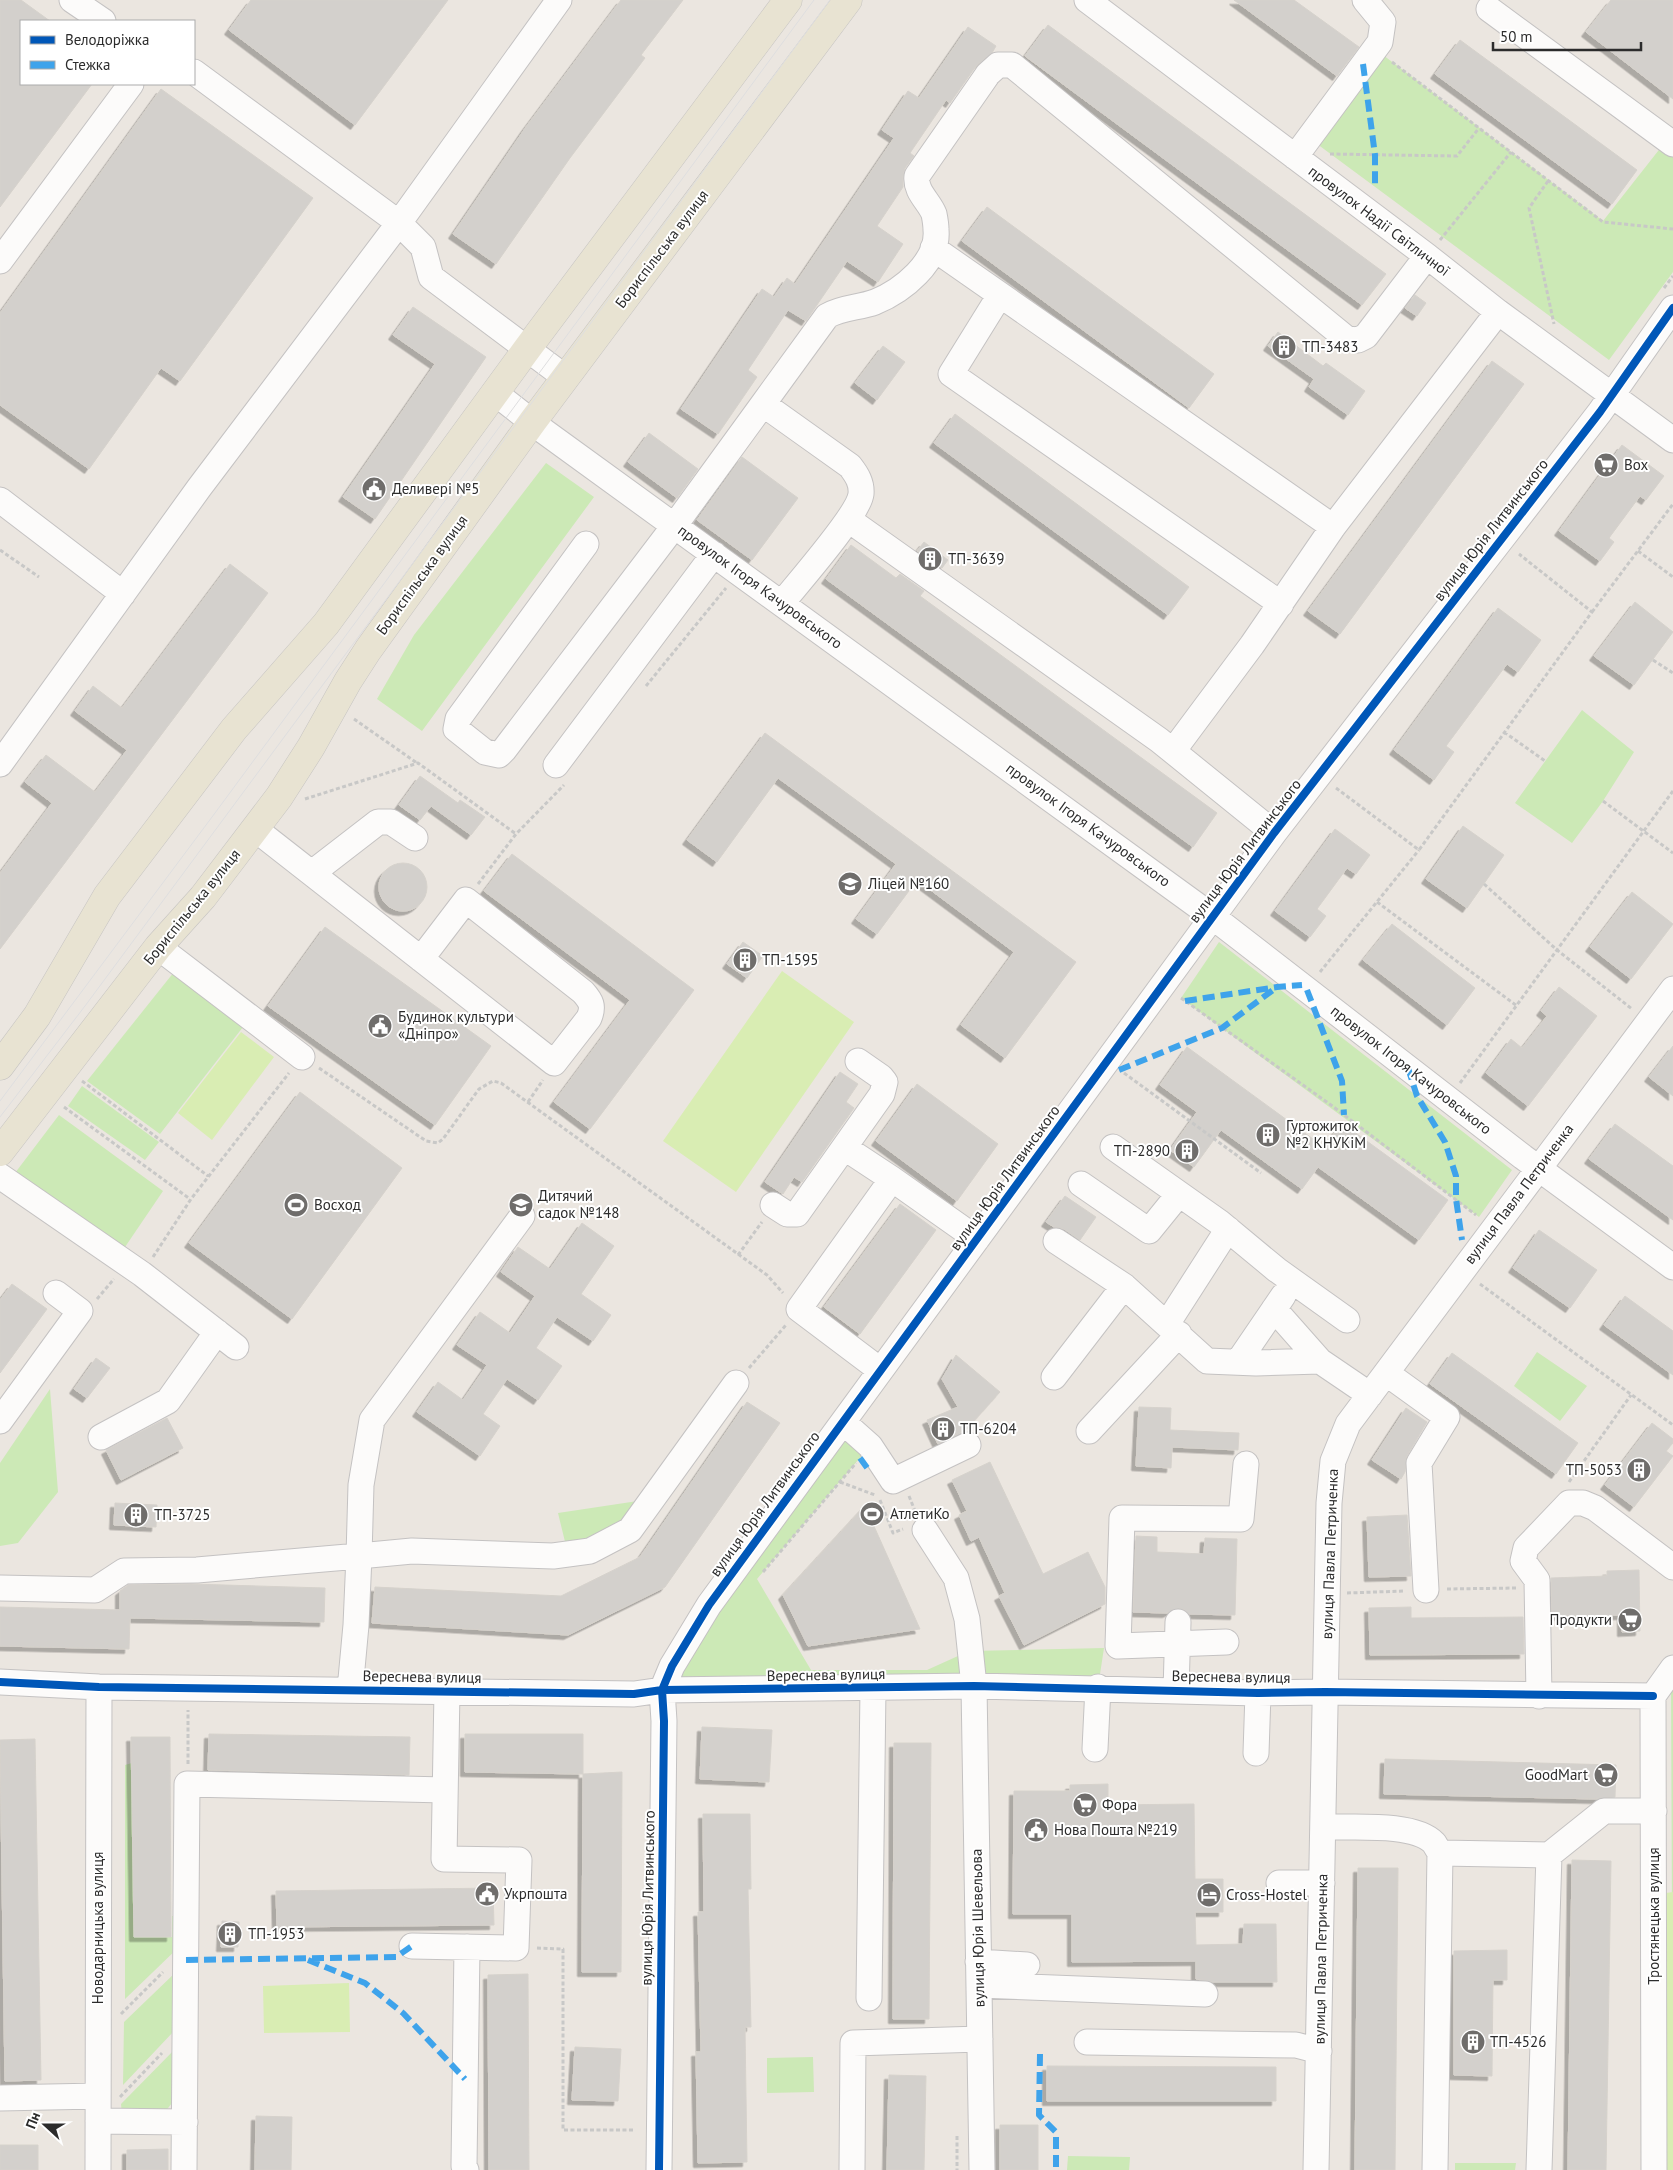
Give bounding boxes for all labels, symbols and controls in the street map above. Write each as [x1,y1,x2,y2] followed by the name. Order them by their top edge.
[20,20,195,85] legend
[1493,20,1640,52] scale bar
[1500,27,1533,46] text: 50 m
[65,30,149,49] text: Велодоріжка
[65,55,110,74] text: Стежка
[1305,161,1454,280] street label: провулок Надії Світличної
[611,186,712,312] street label: Бориспільська вулиця
[1271,334,1297,360] building icon: ТП-3483
[1302,337,1358,356] place label: ТП-3483
[1593,452,1619,478] supermarket icon: Box
[1429,455,1552,605] street label: вулиця Юрія Литвинського
[1624,455,1648,474] place label: Box
[361,476,387,502] public building icon: Деливері №5
[392,479,479,498] place label: Деливері №5
[372,511,471,638] street label: Бориспільська вулиця
[674,520,846,653] street label: провулок Ігоря Качуровського
[917,546,943,572] building icon: ТП-3639
[948,549,1004,568] place label: ТП-3639
[1002,758,1174,891] street label: провулок Ігоря Качуровського
[1184,775,1305,926] street label: вулиця Юрія Литвинського
[139,845,244,968] street label: Бориспільська вулиця
[837,871,863,897] school or university icon: Ліцей №160
[867,874,949,893] place label: Ліцей №160
[732,947,758,973] building icon: ТП-1595
[762,950,818,969] place label: ТП-1595
[1327,1001,1495,1138] street label: провулок Ігоря Качуровського
[398,1007,514,1043] place label: Будинок культури «Дніпро»
[367,1013,393,1039] public building icon: Будинок культури «Дніпро»
[945,1101,1064,1254] street label: вулиця Юрія Литвинського
[1286,1116,1366,1152] place label: Гуртожиток №2 КНУКіМ
[1460,1120,1578,1268] street label: вулиця Павла Петриченка
[1255,1122,1281,1148] building icon: Гуртожиток №2 КНУКіМ
[1174,1138,1200,1164] building icon: ТП-2890
[1114,1141,1170,1160] place label: ТП-2890
[538,1186,619,1222] place label: Дитячий садок №148
[283,1192,309,1218] sports icon: Восход
[508,1192,534,1218] school or university icon: Дитячий садок №148
[314,1195,361,1214] place label: Восход
[930,1416,956,1442] building icon: ТП-6204
[960,1419,1016,1438] place label: ТП-6204
[705,1427,824,1580] street label: вулиця Юрія Литвинського
[1626,1457,1652,1483] building icon: ТП-5053
[1566,1460,1622,1479] place label: ТП-5053
[1317,1468,1342,1640] street label: вулиця Павла Петриченка
[859,1501,885,1527] sports icon: АтлетиКо
[123,1502,149,1528] building icon: ТП-3725
[890,1504,950,1523] place label: АтлетиКо
[154,1505,210,1524] place label: ТП-3725
[1617,1607,1643,1633] supermarket icon: Продукти
[1550,1610,1612,1629] place label: Продукти
[766,1664,886,1685] street label: Вереснева вулиця
[362,1666,482,1687] street label: Вереснева вулиця
[1171,1666,1291,1687] street label: Вереснева вулиця
[1593,1762,1619,1788] supermarket icon: GoodMart
[1525,1765,1588,1784] place label: GoodMart
[1072,1792,1098,1818] supermarket icon: Фора
[1102,1795,1137,1814] place label: Фора
[636,1810,659,1986] street label: вулиця Юрія Литвинського
[1023,1817,1049,1843] public building icon: Нова Пошта №219
[1054,1820,1177,1839] place label: Нова Пошта №219
[1644,1847,1663,1985] street label: Тростянецька вулиця
[967,1848,988,2008] street label: вулиця Юрія Шевельова
[88,1852,107,2004] street label: Новодарницька вулиця
[1310,1874,1331,2044] street label: вулиця Павла Петриченка
[474,1881,500,1907] public building icon: Укрпошта
[1196,1882,1222,1908] hotel icon: Cross-Hostel
[504,1884,567,1903] place label: Укрпошта
[1226,1885,1307,1904] place label: Cross-Hostel
[217,1921,243,1947] building icon: ТП-1953
[248,1924,304,1943] place label: ТП-1953
[1460,2029,1486,2055] building icon: ТП-4526
[1490,2032,1546,2051] place label: ТП-4526
[20,2100,70,2150] north arrow
[22,2109,44,2131] text: Пн

